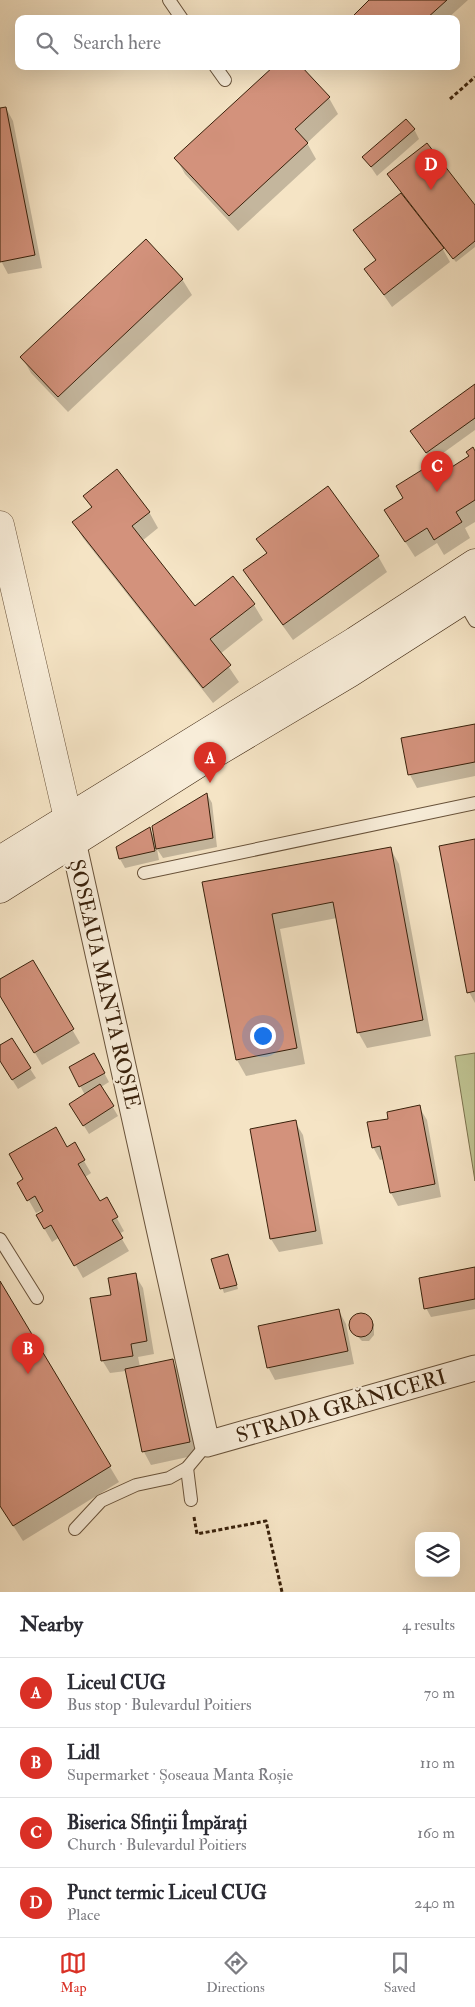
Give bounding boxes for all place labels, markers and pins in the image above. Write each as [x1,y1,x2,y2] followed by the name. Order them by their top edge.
[415,149,447,190] pin: D
[421,451,453,492] pin: C
[194,742,226,783] pin: A
[12,1333,44,1374] pin: B

